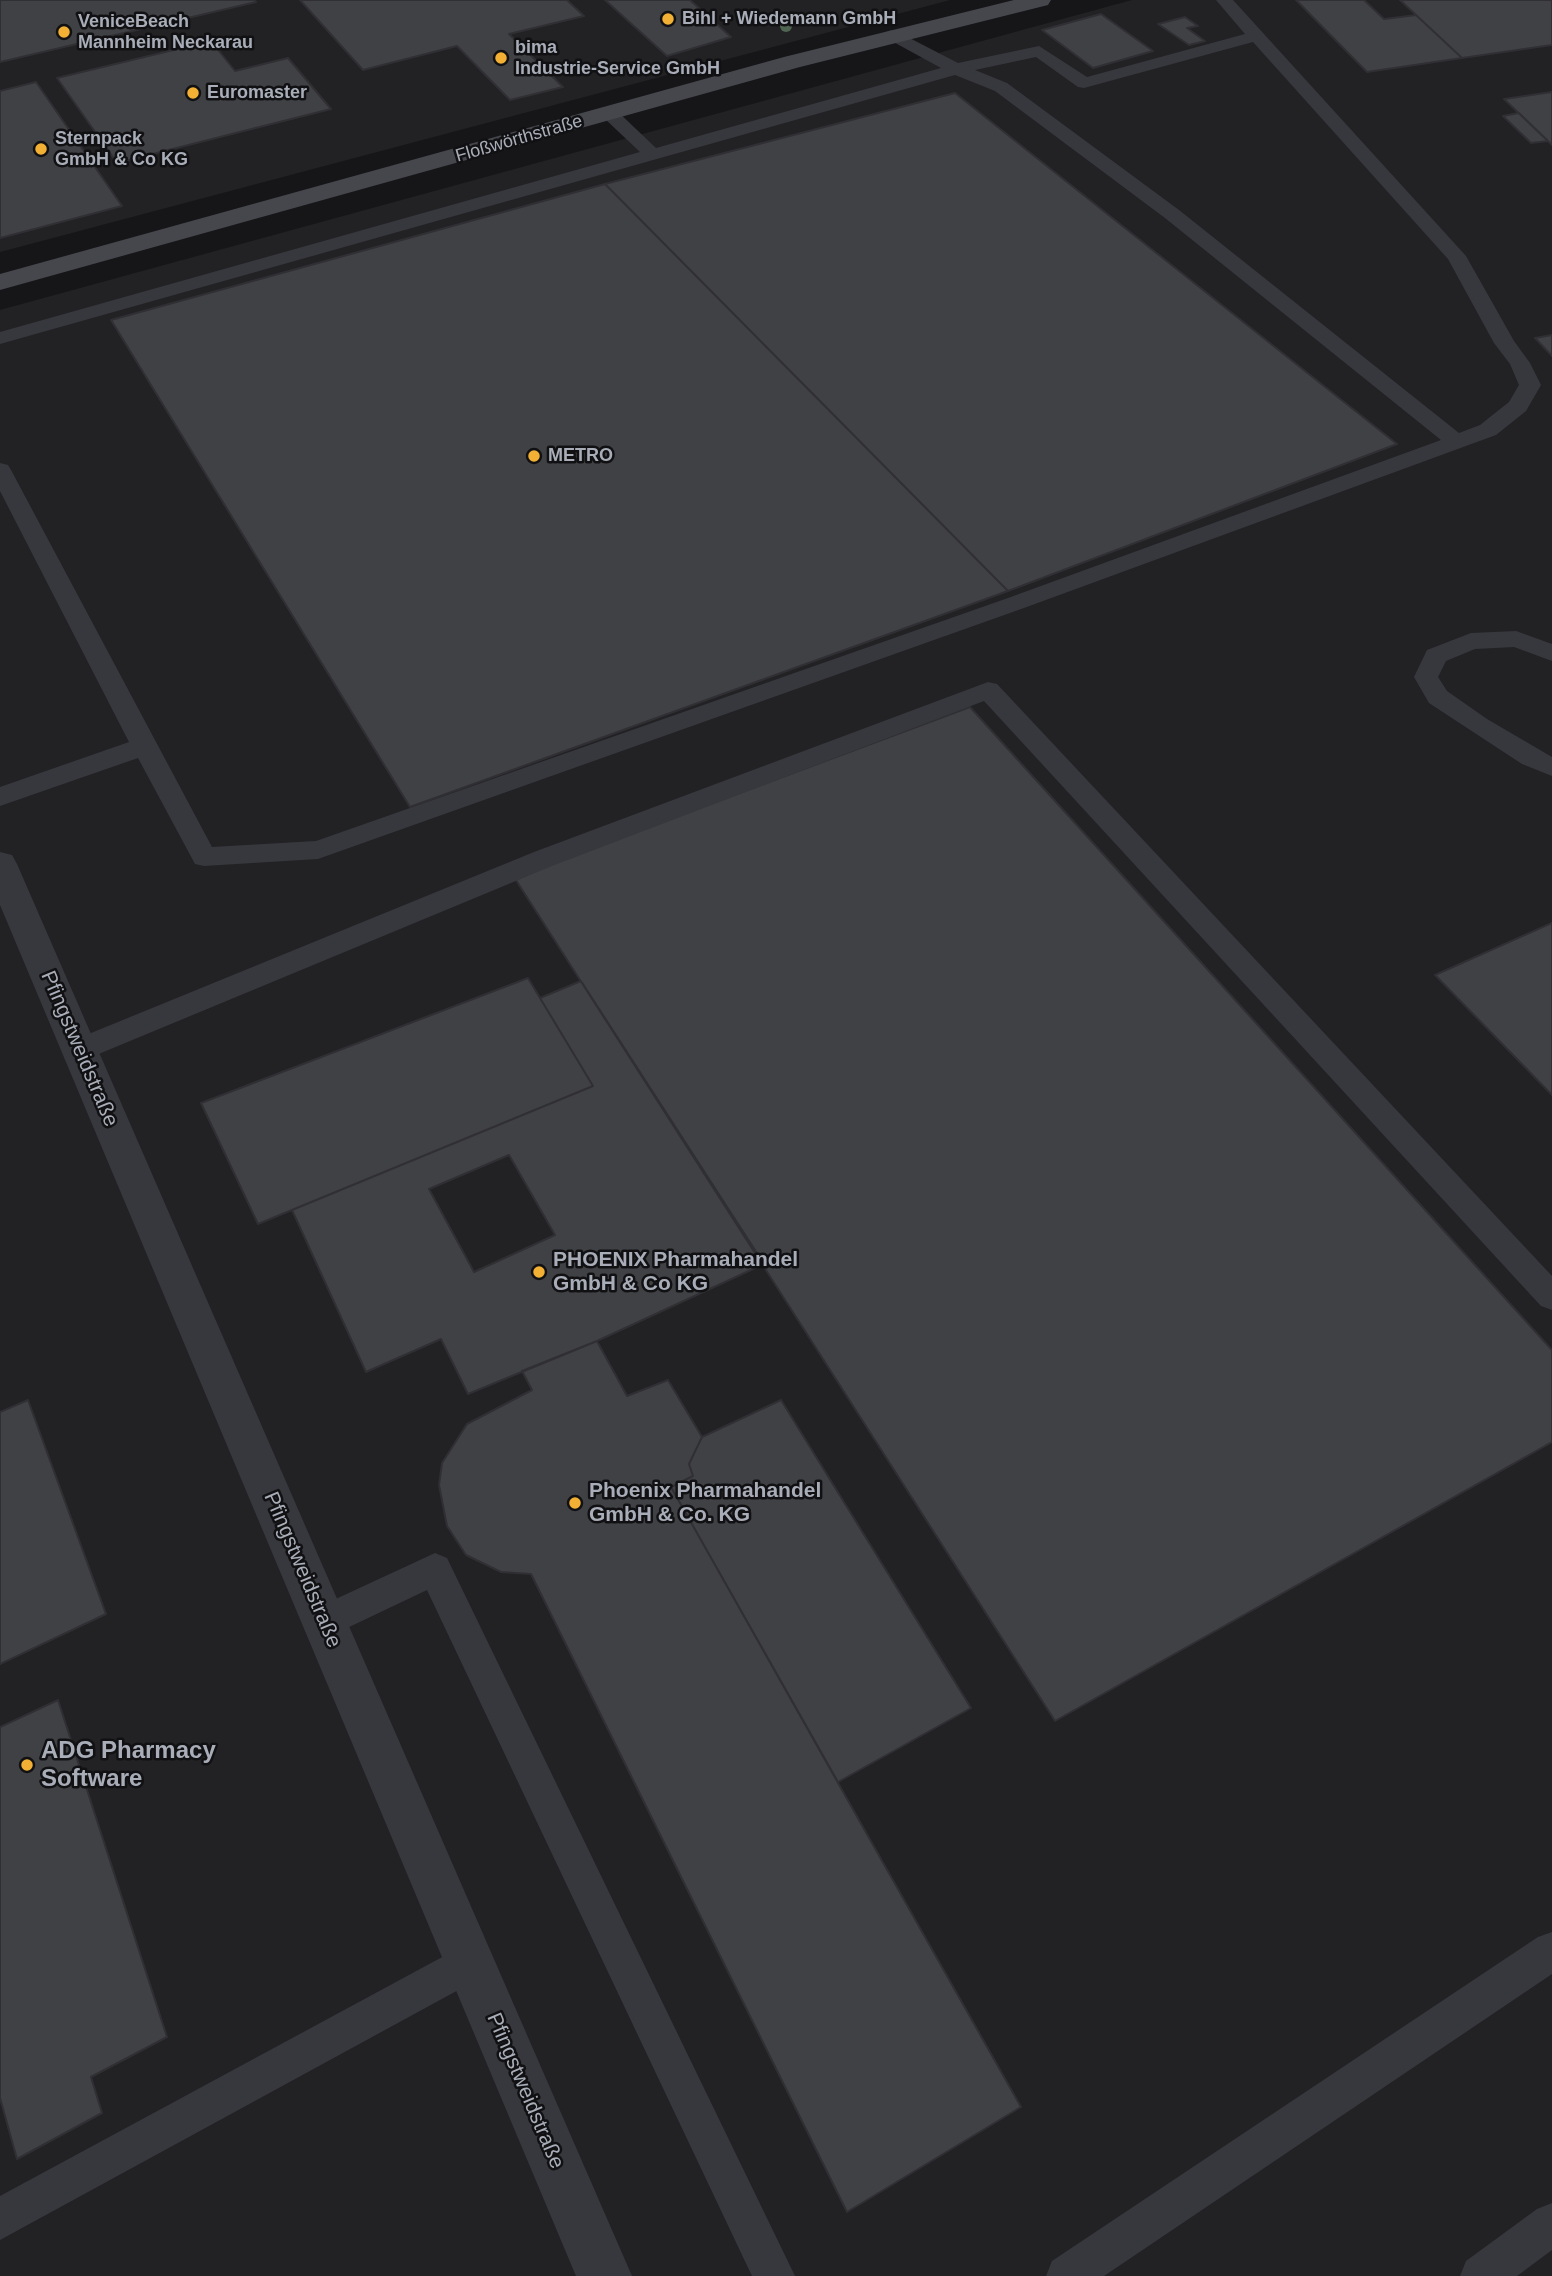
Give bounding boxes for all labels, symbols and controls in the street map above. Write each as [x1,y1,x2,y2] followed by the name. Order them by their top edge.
[682,8,896,30] place label: Bihl + Wiedemann GmbH
[78,11,253,54] place label: VeniceBeach Mannheim Neckarau
[660,11,676,27] marker: Bihl + Wiedemann GmbH
[56,24,72,40] marker: VeniceBeach Mannheim Neckarau
[515,37,720,80] place label: bima Industrie-Service GmbH
[493,50,509,66] marker: bima Industrie-Service GmbH
[207,82,307,104] place label: Euromaster
[185,85,201,101] marker: Euromaster
[453,111,585,167] street label: Floßwörthstraße
[55,128,188,170] place label: Sternpack GmbH & Co KG
[33,141,49,157] marker: Sternpack GmbH & Co KG
[548,445,613,467] place label: METRO
[526,448,542,464] marker: METRO
[35,967,123,1131] street label: Pfingstweidstraße
[553,1247,798,1297] place label: PHOENIX Pharmahandel GmbH & Co KG
[531,1264,547,1280] marker: PHOENIX Pharmahandel GmbH & Co KG
[589,1478,821,1528] place label: Phoenix Pharmahandel GmbH & Co. KG
[258,1488,346,1652] street label: Pfingstweidstraße
[567,1495,583,1511] marker: Phoenix Pharmahandel GmbH & Co. KG
[41,1737,216,1793] place label: ADG Pharmacy Software
[19,1757,35,1773] marker: ADG Pharmacy Software
[481,2009,569,2173] street label: Pfingstweidstraße

